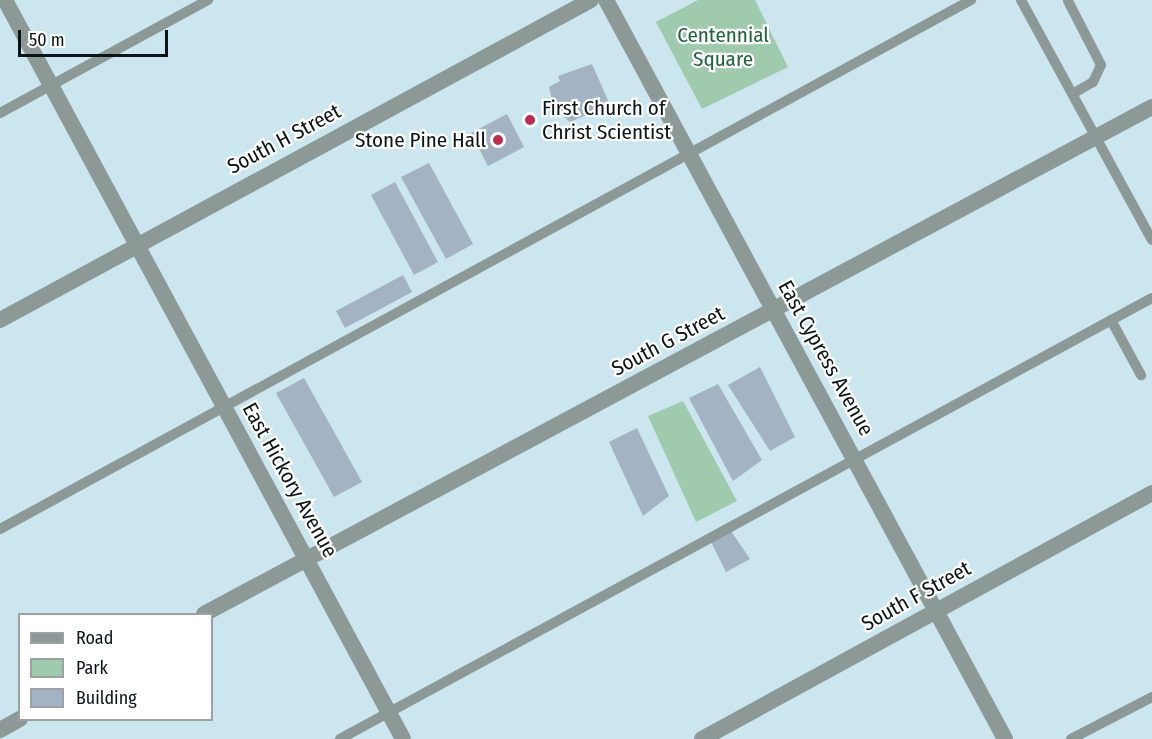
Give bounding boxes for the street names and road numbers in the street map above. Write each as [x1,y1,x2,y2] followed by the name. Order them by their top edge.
[223,99,345,179] street label: South H Street
[773,276,879,440] street label: East Cypress Avenue
[607,301,729,381] street label: South G Street
[237,398,343,562] street label: East Hickory Avenue
[857,556,975,636] street label: South F Street

